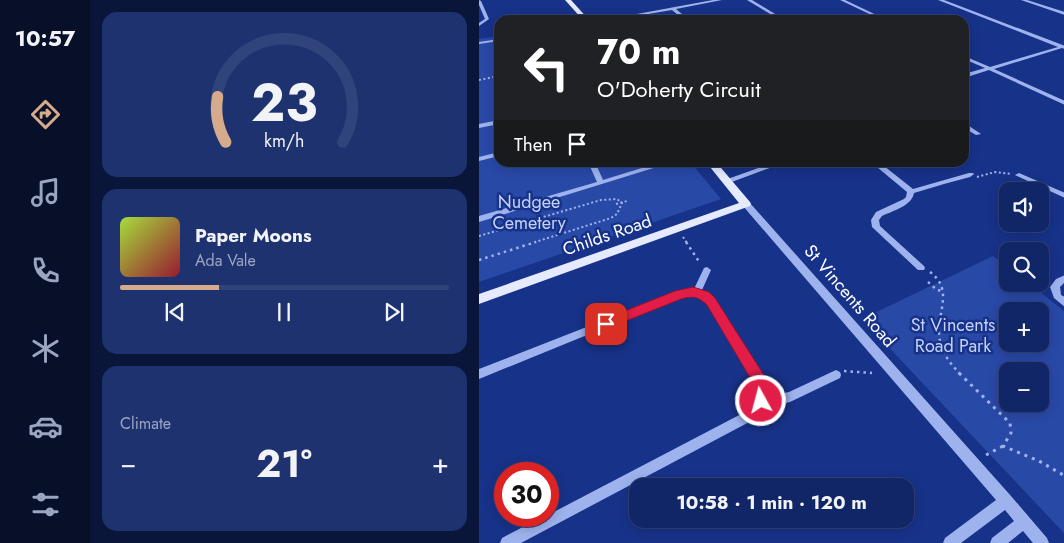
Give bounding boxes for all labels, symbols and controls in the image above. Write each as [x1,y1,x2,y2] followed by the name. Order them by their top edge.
[15,22,75,54] text: 10:57
[597,27,680,77] text: 70 m
[514,35,579,100] icon: left
[251,65,318,141] text: 23
[597,73,761,105] text: O'Doherty Circuit
[28,97,63,132] icon: directions
[264,128,305,154] text: km/h
[563,130,591,158] icon: arrive
[514,131,553,158] text: Then
[28,175,63,210] icon: music
[999,182,1049,412] map controls
[999,182,1049,232] button: sound
[492,189,566,236] park label: Nudgee Cemetery
[559,208,655,262] street label: Childs Road
[195,222,312,249] text: Paper Moons
[798,239,902,353] street label: St Vincents Road
[999,242,1049,292] button: search
[195,249,256,272] text: Ada Vale
[28,253,63,288] icon: phone
[161,298,189,326] icon: previous
[270,298,298,326] icon: pause
[380,298,408,326] icon: next
[999,302,1049,352] button: +
[585,303,627,345] pin
[592,310,620,338] icon: arrive
[911,312,995,359] park label: St Vincents Road Park
[28,331,63,366] icon: climate
[999,362,1049,412] button: −
[734,374,786,426] position arrow
[28,409,63,444] icon: car
[120,412,171,435] text: Climate
[256,436,312,491] text: 21°
[120,443,137,484] text: −
[432,443,449,484] text: +
[494,462,559,527] speed limit sign: 30
[28,487,63,522] icon: filters
[676,489,867,516] text: 10:58 · 1 min · 120 m

